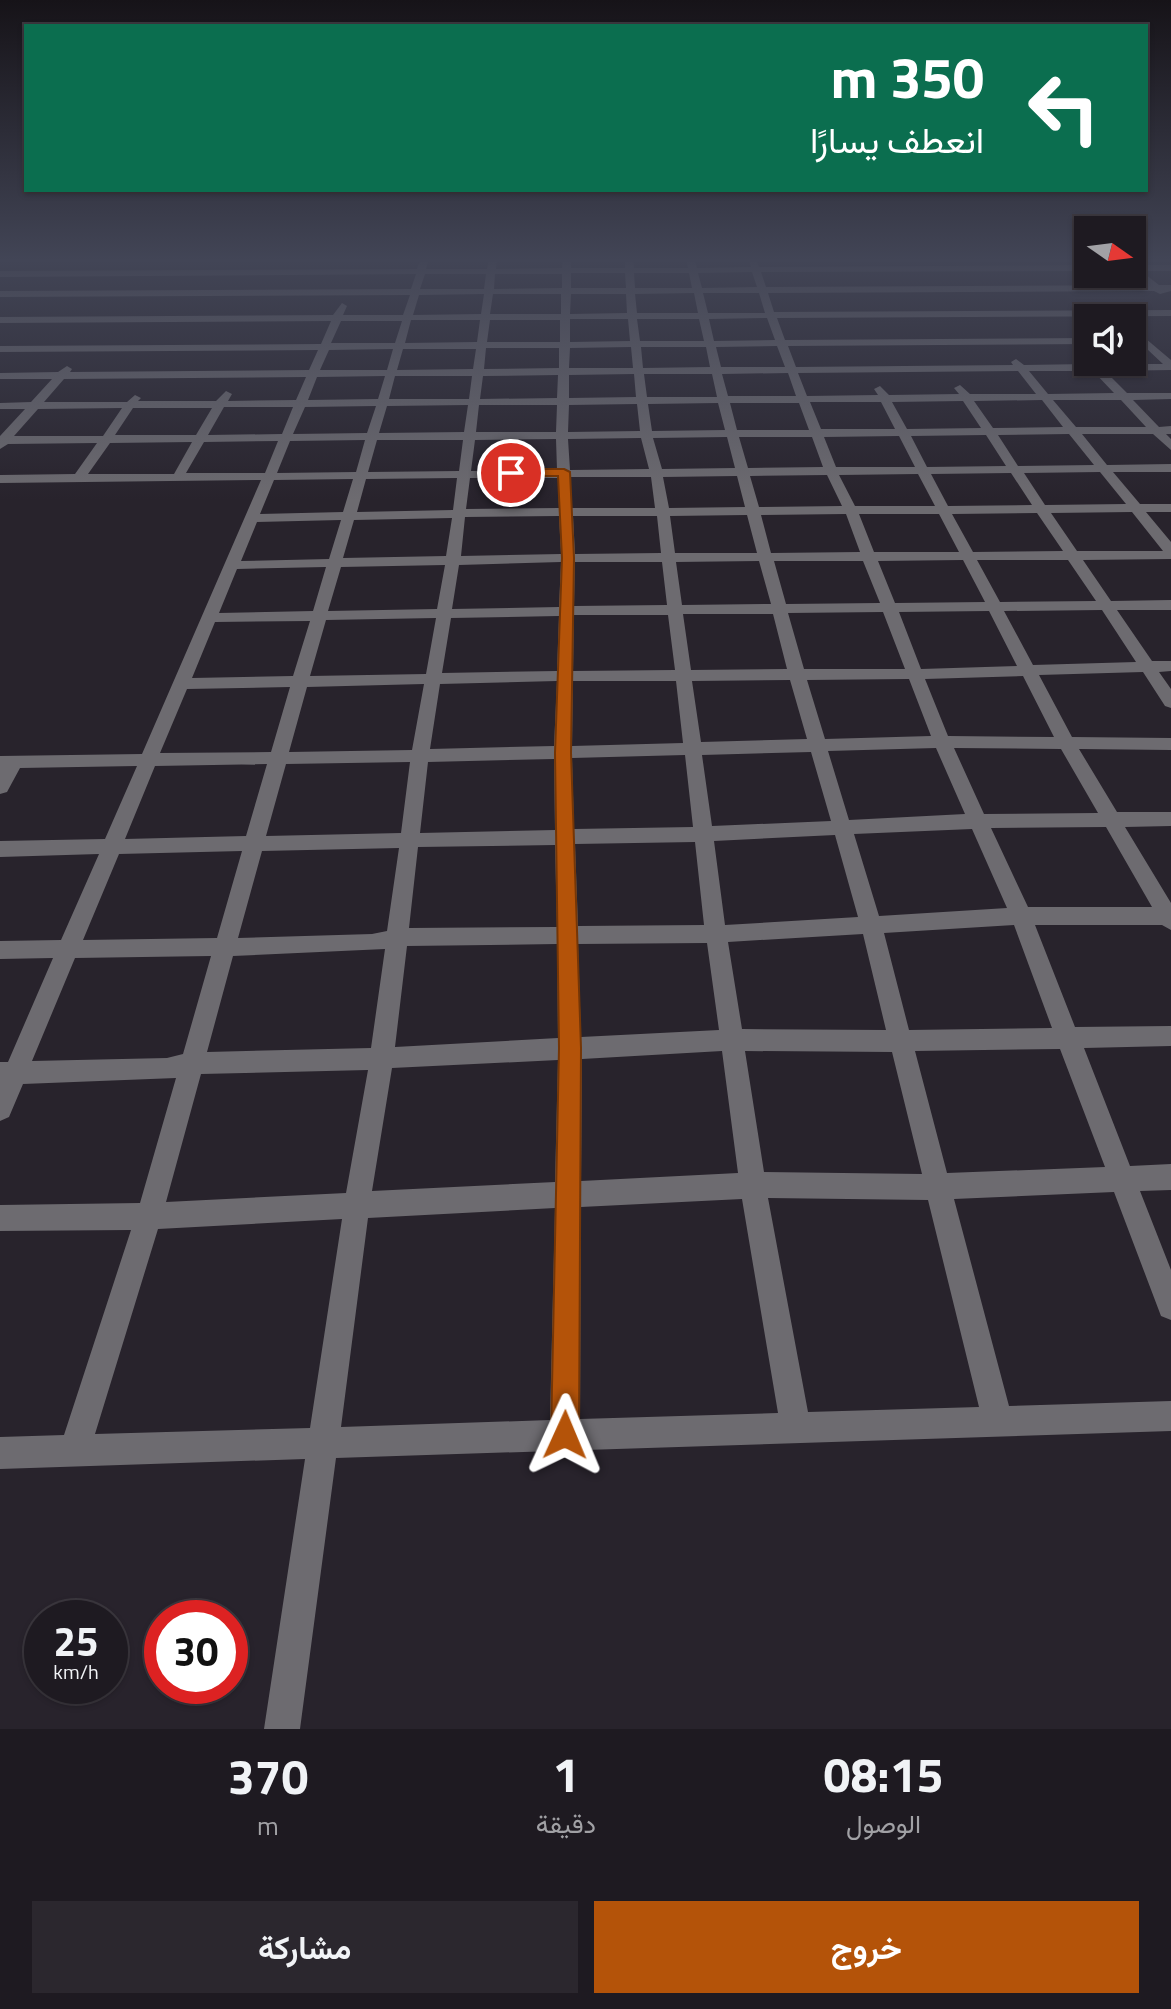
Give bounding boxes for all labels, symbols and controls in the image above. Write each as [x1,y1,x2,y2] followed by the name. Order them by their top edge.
[831,35,984,120] text: 350 m
[1012,56,1116,160] icon: left
[810,112,984,167] text: انعطف يسارًا
[1074,216,1146,288] north arrow
[1074,216,1146,376] map controls
[1074,304,1146,376] button: sound
[477,439,545,507] pin
[489,451,533,495] icon: arrive
[523,1393,607,1477] position arrow
[144,1600,248,1704] speed limit sign: 30
[54,1611,98,1672] text: 25
[53,1656,99,1687] text: km/h
[552,1738,579,1811] text: 1
[824,1738,943,1811] text: 08:15
[228,1740,308,1813] text: 370
[536,1804,596,1843] text: دقيقة
[846,1804,921,1843] text: الوصول
[257,1806,279,1845] text: m
[32,1901,578,1993] button: مشاركة
[594,1901,1139,1993] button: خروج

